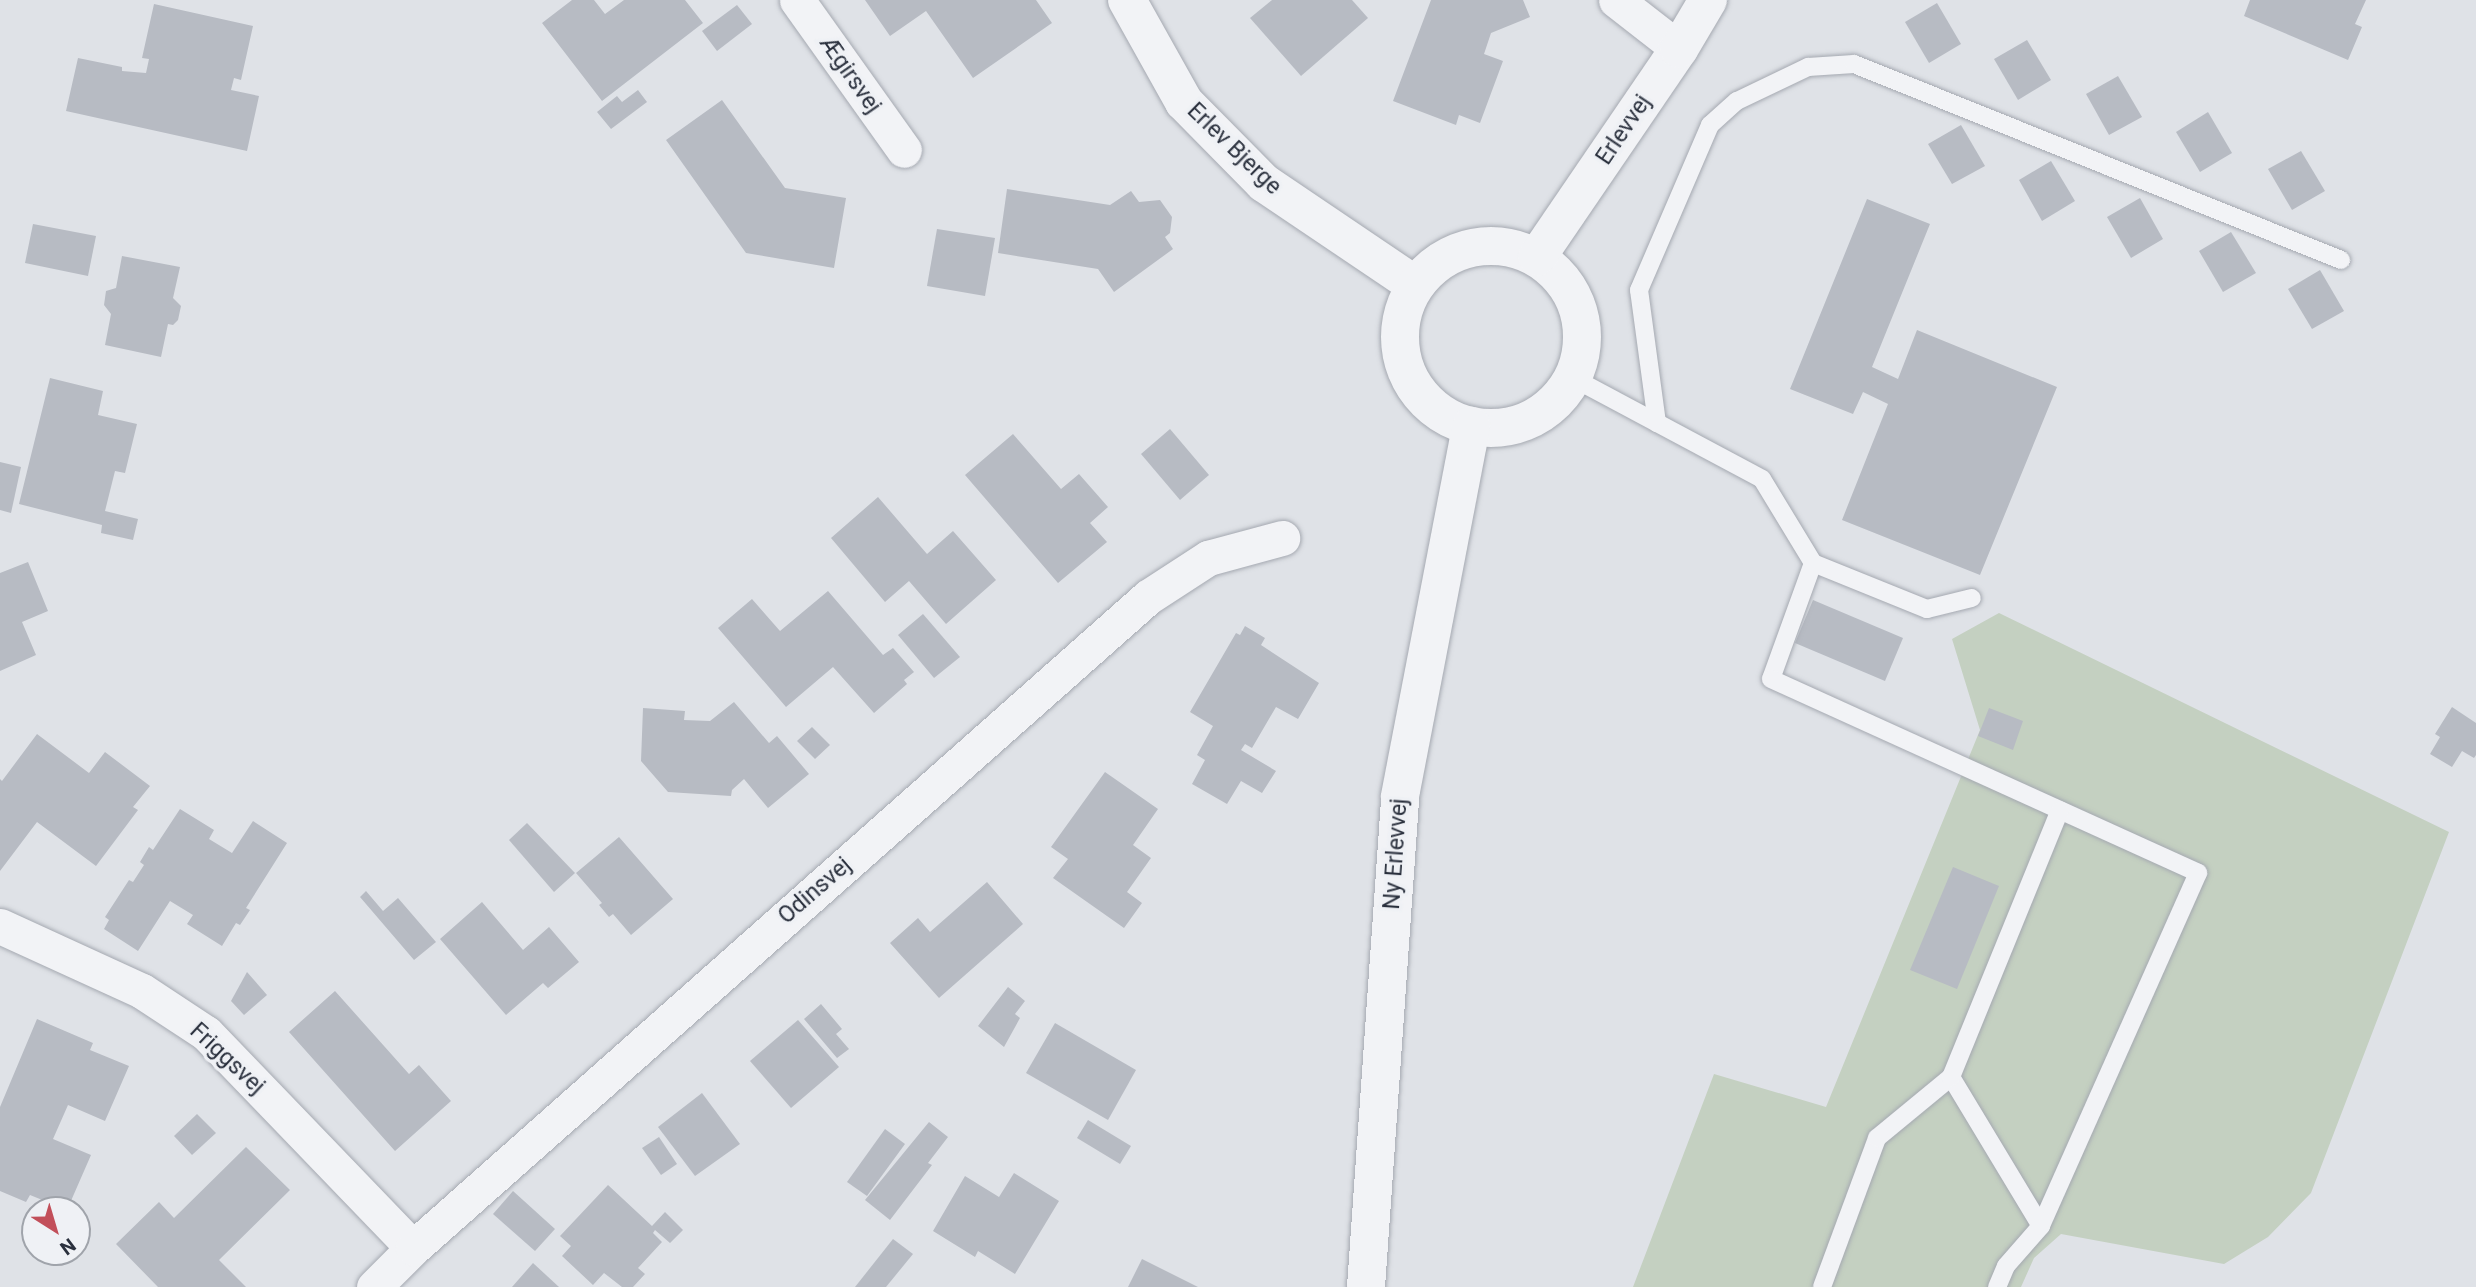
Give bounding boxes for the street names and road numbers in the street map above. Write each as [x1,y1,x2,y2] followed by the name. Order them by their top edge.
[813,31,887,119] street label: Ægirsvej
[1591,90,1657,170] street label: Erlevvej
[1181,97,1287,201] street label: Erlev Bjerge
[1378,798,1414,910] street label: Ny Erlevvej
[773,852,857,930] street label: Odinsvej
[184,1017,270,1101] street label: Friggsvej

